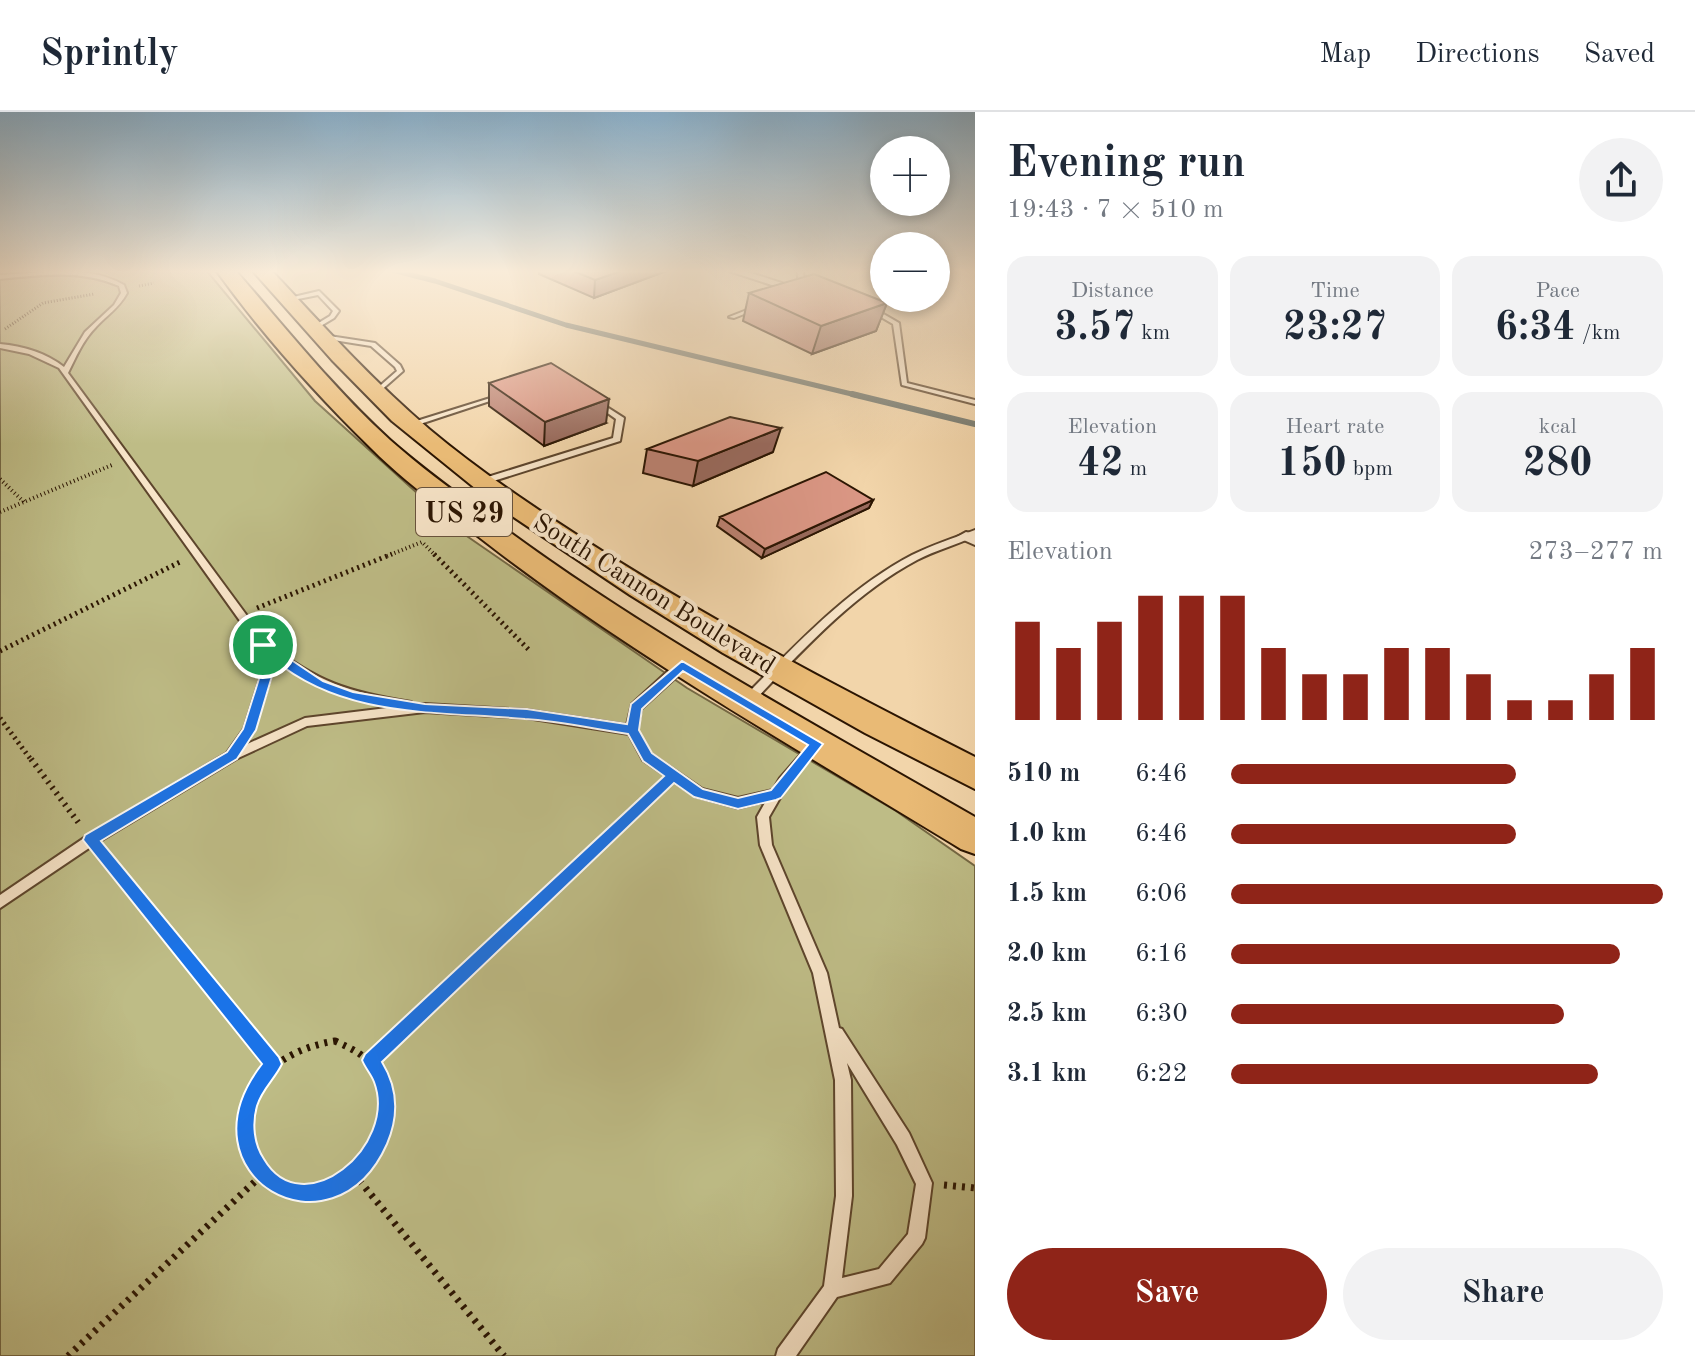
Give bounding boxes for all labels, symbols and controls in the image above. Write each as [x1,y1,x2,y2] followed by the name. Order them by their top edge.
[40,36,179,74] text: Sprintly
[1319,41,1371,69] text: Map
[1415,41,1540,69] text: Directions
[1584,41,1655,69] text: Saved
[870,136,950,312] map controls
[870,136,950,216] button: +
[1579,138,1663,222] button: share
[1007,142,1245,186] text: Evening run
[1007,197,1224,223] text: 19:43 · 7 × 510 m
[870,232,950,312] button: −
[1071,280,1154,302] text: Distance
[1310,280,1360,302] text: Time
[1535,280,1580,302] text: Pace
[1054,309,1135,349] text: 3.57
[1283,309,1387,349] text: 23:27
[1495,309,1576,349] text: 6:34
[1135,322,1170,344] text: km
[1576,322,1621,344] text: /km
[1068,416,1157,438] text: Elevation
[1286,416,1384,438] text: Heart rate
[1539,416,1577,438] text: kcal
[1077,445,1124,485] text: 42
[1277,445,1347,485] text: 150
[1523,445,1592,485] text: 280
[1124,458,1147,480] text: m
[1347,458,1393,480] text: bpm
[416,488,512,536] road number: US 29
[528,510,779,680] street label: South Cannon Boulevard
[1007,539,1113,565] text: Elevation
[1528,539,1663,565] text: 273–277 m
[229,611,297,679] pin
[241,623,285,667] icon: arrive
[1007,761,1080,787] text: 510 m
[1135,761,1188,787] text: 6:46
[1007,821,1087,847] text: 1.0 km
[1135,821,1188,847] text: 6:46
[1007,881,1087,907] text: 1.5 km
[1135,881,1188,907] text: 6:06
[1007,941,1087,967] text: 2.0 km
[1135,941,1188,967] text: 6:16
[1007,1001,1087,1027] text: 2.5 km
[1135,1001,1188,1027] text: 6:30
[1007,1061,1087,1087] text: 3.1 km
[1135,1061,1188,1087] text: 6:22
[1007,1248,1327,1340] button: Save
[1343,1248,1663,1340] button: Share

